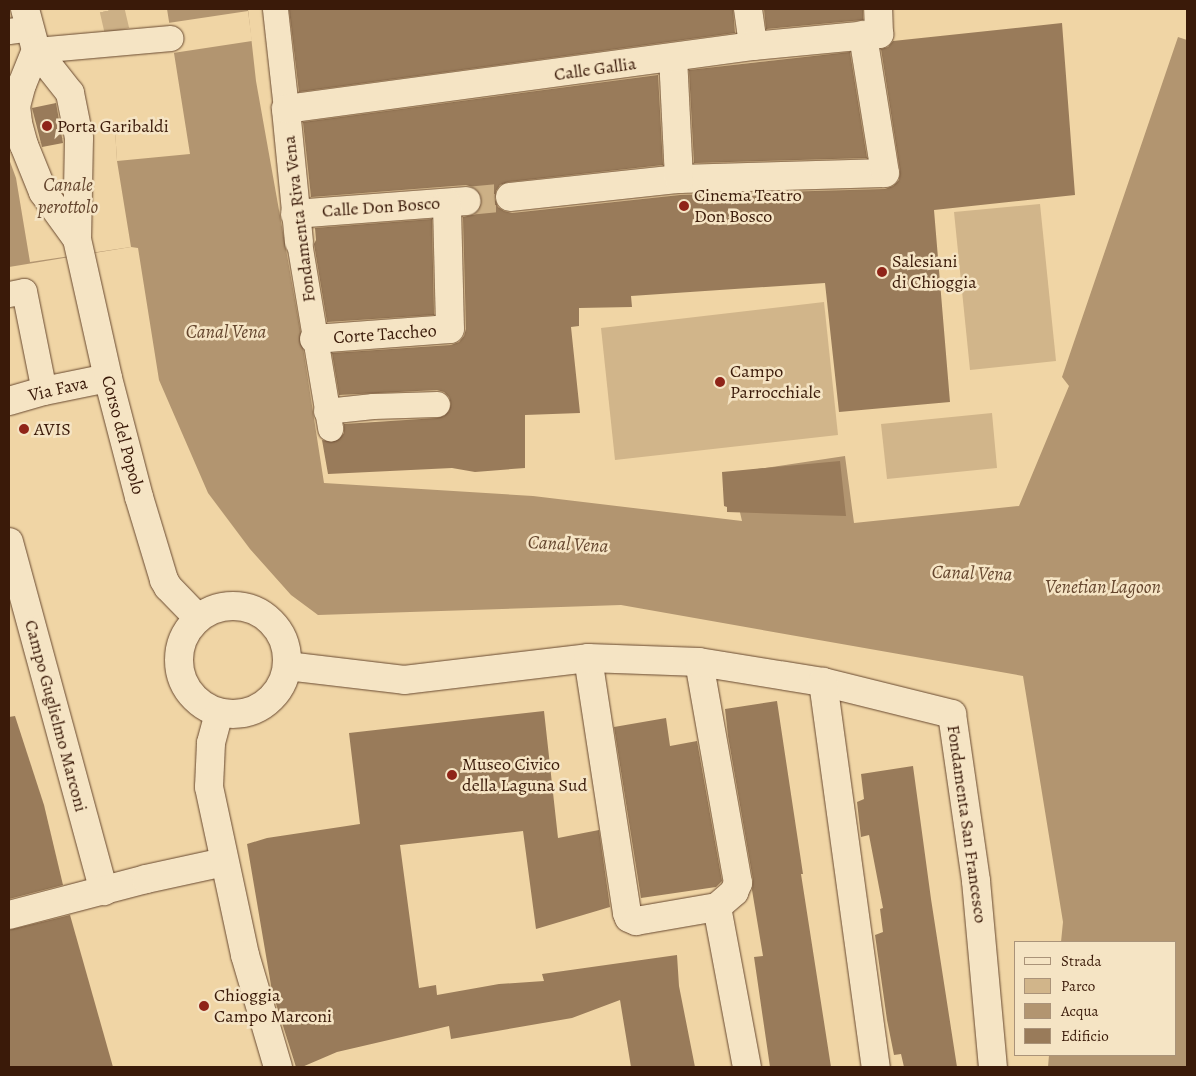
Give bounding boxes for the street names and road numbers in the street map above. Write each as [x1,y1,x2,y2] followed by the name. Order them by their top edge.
[553,53,637,85] street label: Calle Gallia
[278,135,320,303] street label: Fondamenta Riva Vena
[321,192,441,222] street label: Calle Don Bosco
[333,320,437,348] street label: Corte Taccheo
[26,372,90,406] street label: Via Fava
[97,373,149,497] street label: Corso del Popolo
[20,618,92,814] street label: Campo Guglielmo Marconi
[942,724,992,924] street label: Fondamenta San Francesco

